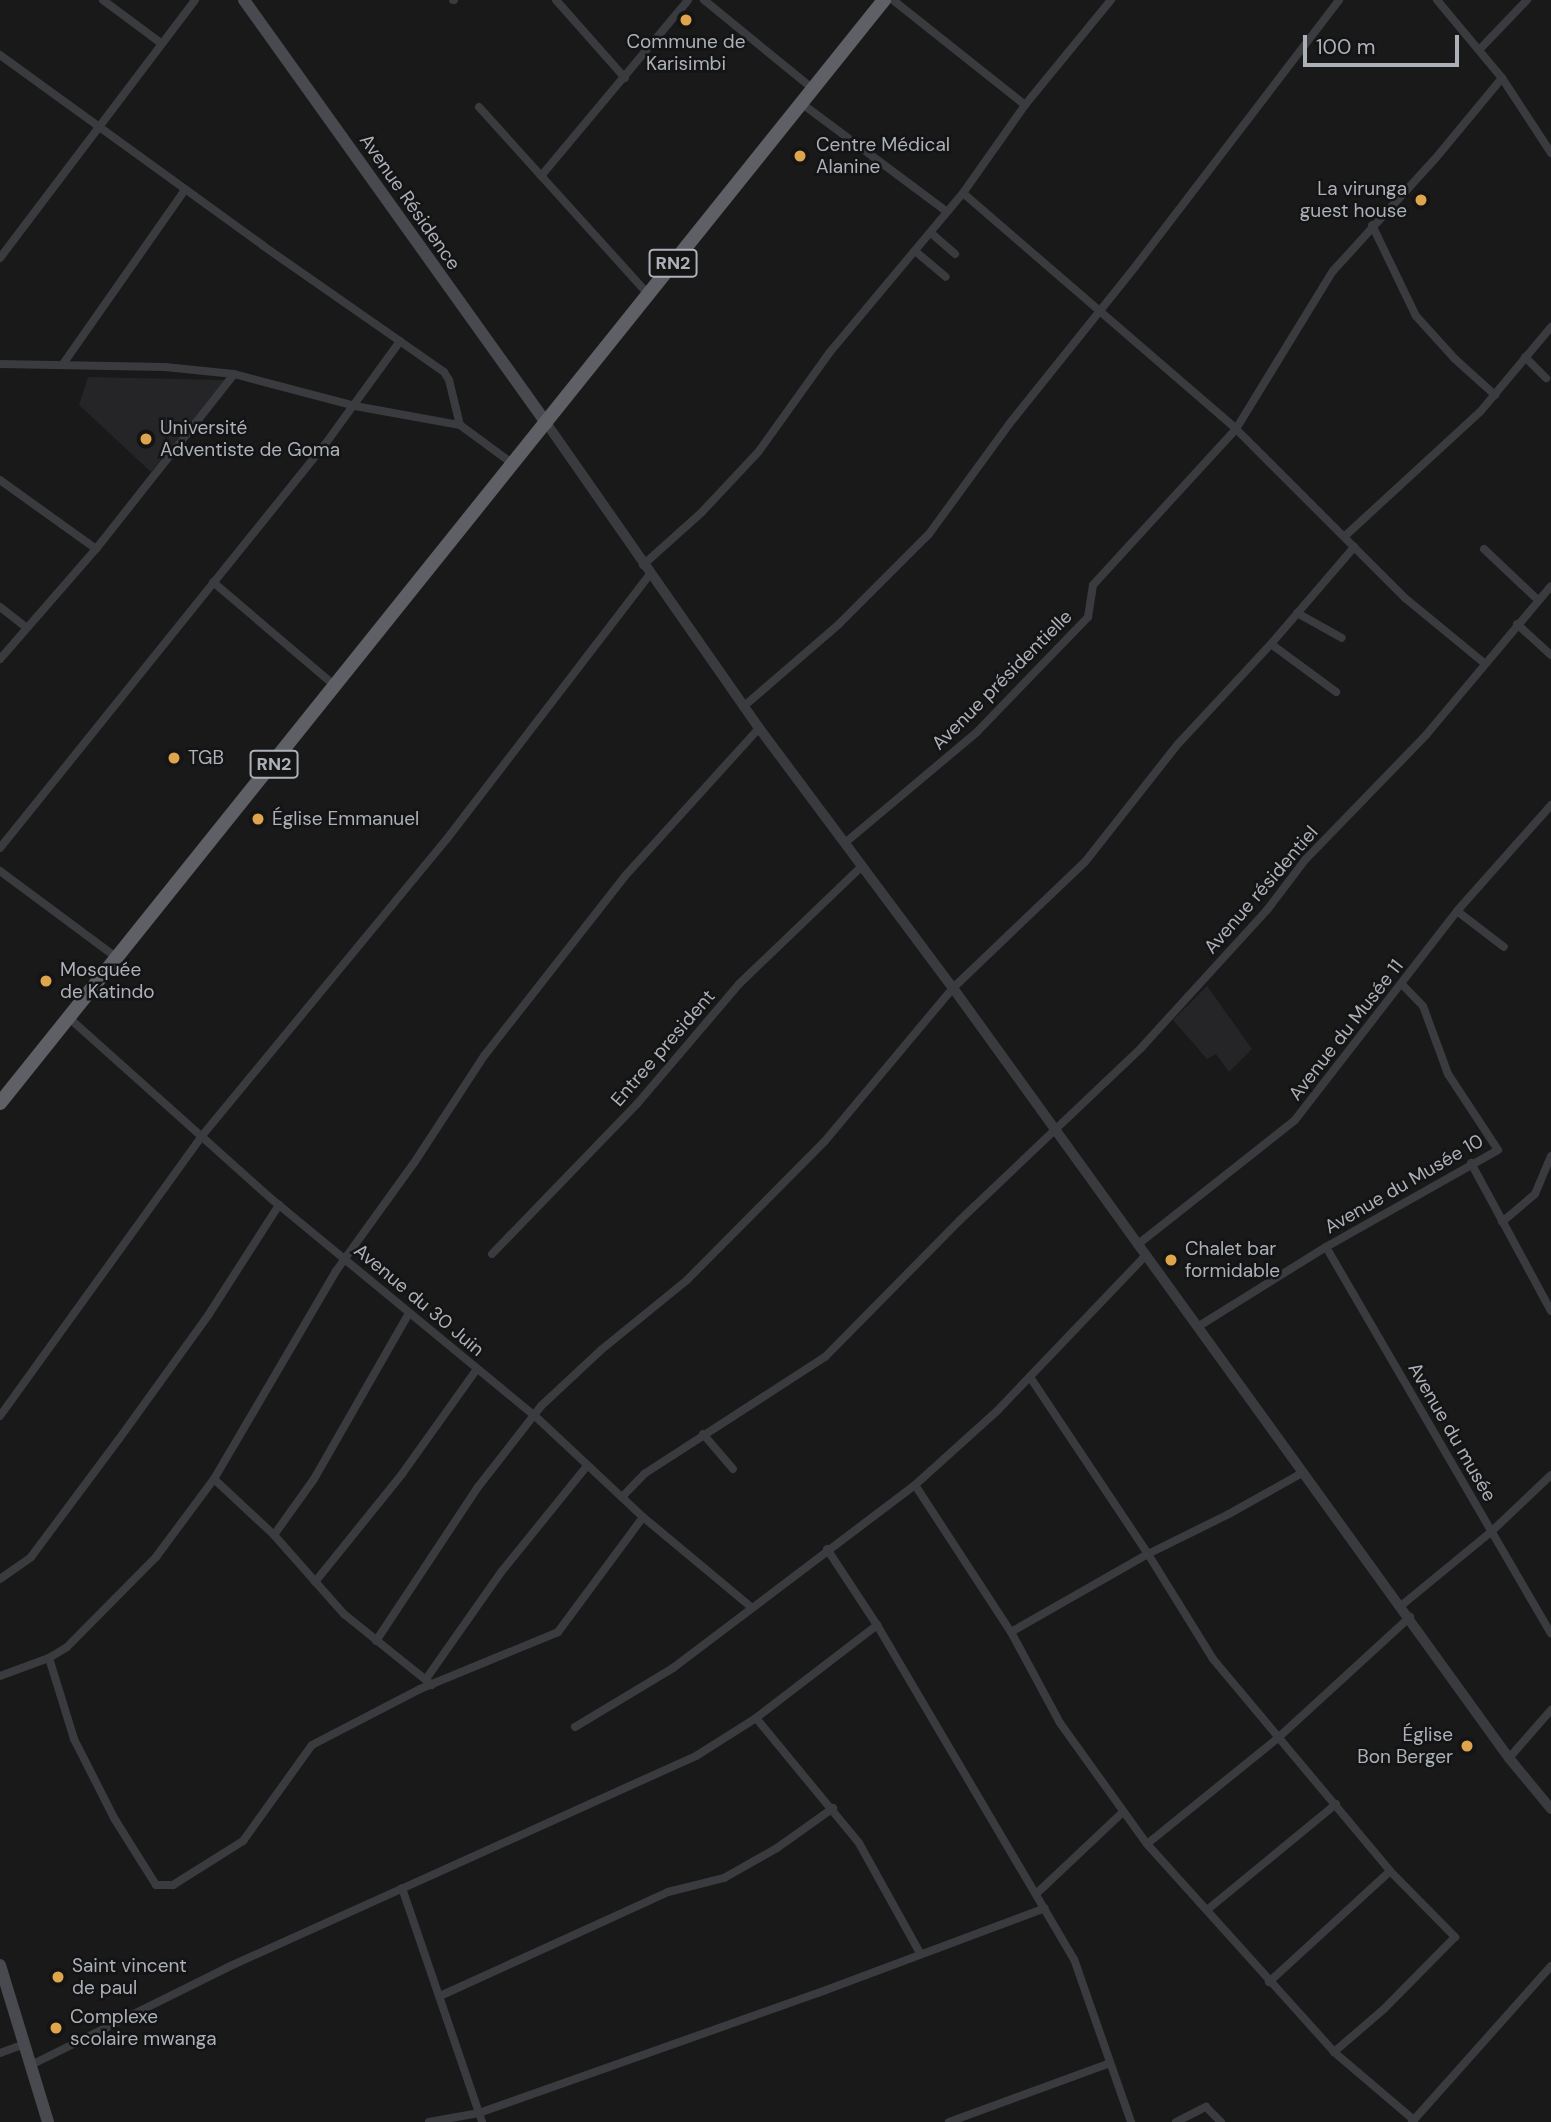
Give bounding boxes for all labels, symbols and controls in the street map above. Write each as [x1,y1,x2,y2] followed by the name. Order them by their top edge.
[678,12,694,28] marker: Commune de Karisimbi
[1306,21,1462,65] scale bar
[626,31,746,75] place label: Commune de Karisimbi
[1316,33,1376,61] text: 100 m
[355,130,465,274] street label: Avenue Résidence
[816,134,950,178] place label: Centre Médical Alanine
[790,146,810,166] marker: Centre Médical Alanine
[1300,178,1407,222] place label: La virunga guest house
[1413,192,1429,208] marker: La virunga guest house
[648,248,698,278] road number: RN2
[160,417,340,461] place label: Université Adventiste de Goma
[138,431,154,447] marker: Université Adventiste de Goma
[927,605,1077,755] street label: Avenue présidentielle
[188,747,224,769] place label: TGB
[166,750,182,766] marker: TGB
[250,750,298,778] road number: RN2
[272,808,419,830] place label: Église Emmanuel
[250,811,266,827] marker: Église Emmanuel
[1199,821,1323,959] street label: Avenue résidentiel
[1284,955,1408,1105] street label: Avenue du Musée 11
[60,959,155,1003] place label: Mosquée de Katindo
[38,973,54,989] marker: Mosquée de Katindo
[606,985,720,1111] street label: Entree president
[1321,1129,1487,1239] street label: Avenue du Musée 10
[1185,1238,1280,1282] place label: Chalet bar formidable
[349,1239,489,1361] street label: Avenue du 30 Juin
[1163,1252,1179,1268] marker: Chalet bar formidable
[1403,1359,1501,1505] street label: Avenue du musée
[1357,1724,1453,1768] place label: Église Bon Berger
[1459,1738,1475,1754] marker: Église Bon Berger
[72,1955,187,1999] place label: Saint vincent de paul
[50,1969,66,1985] marker: Saint vincent de paul
[70,2006,217,2050] place label: Complexe scolaire mwanga
[48,2020,64,2036] marker: Complexe scolaire mwanga

